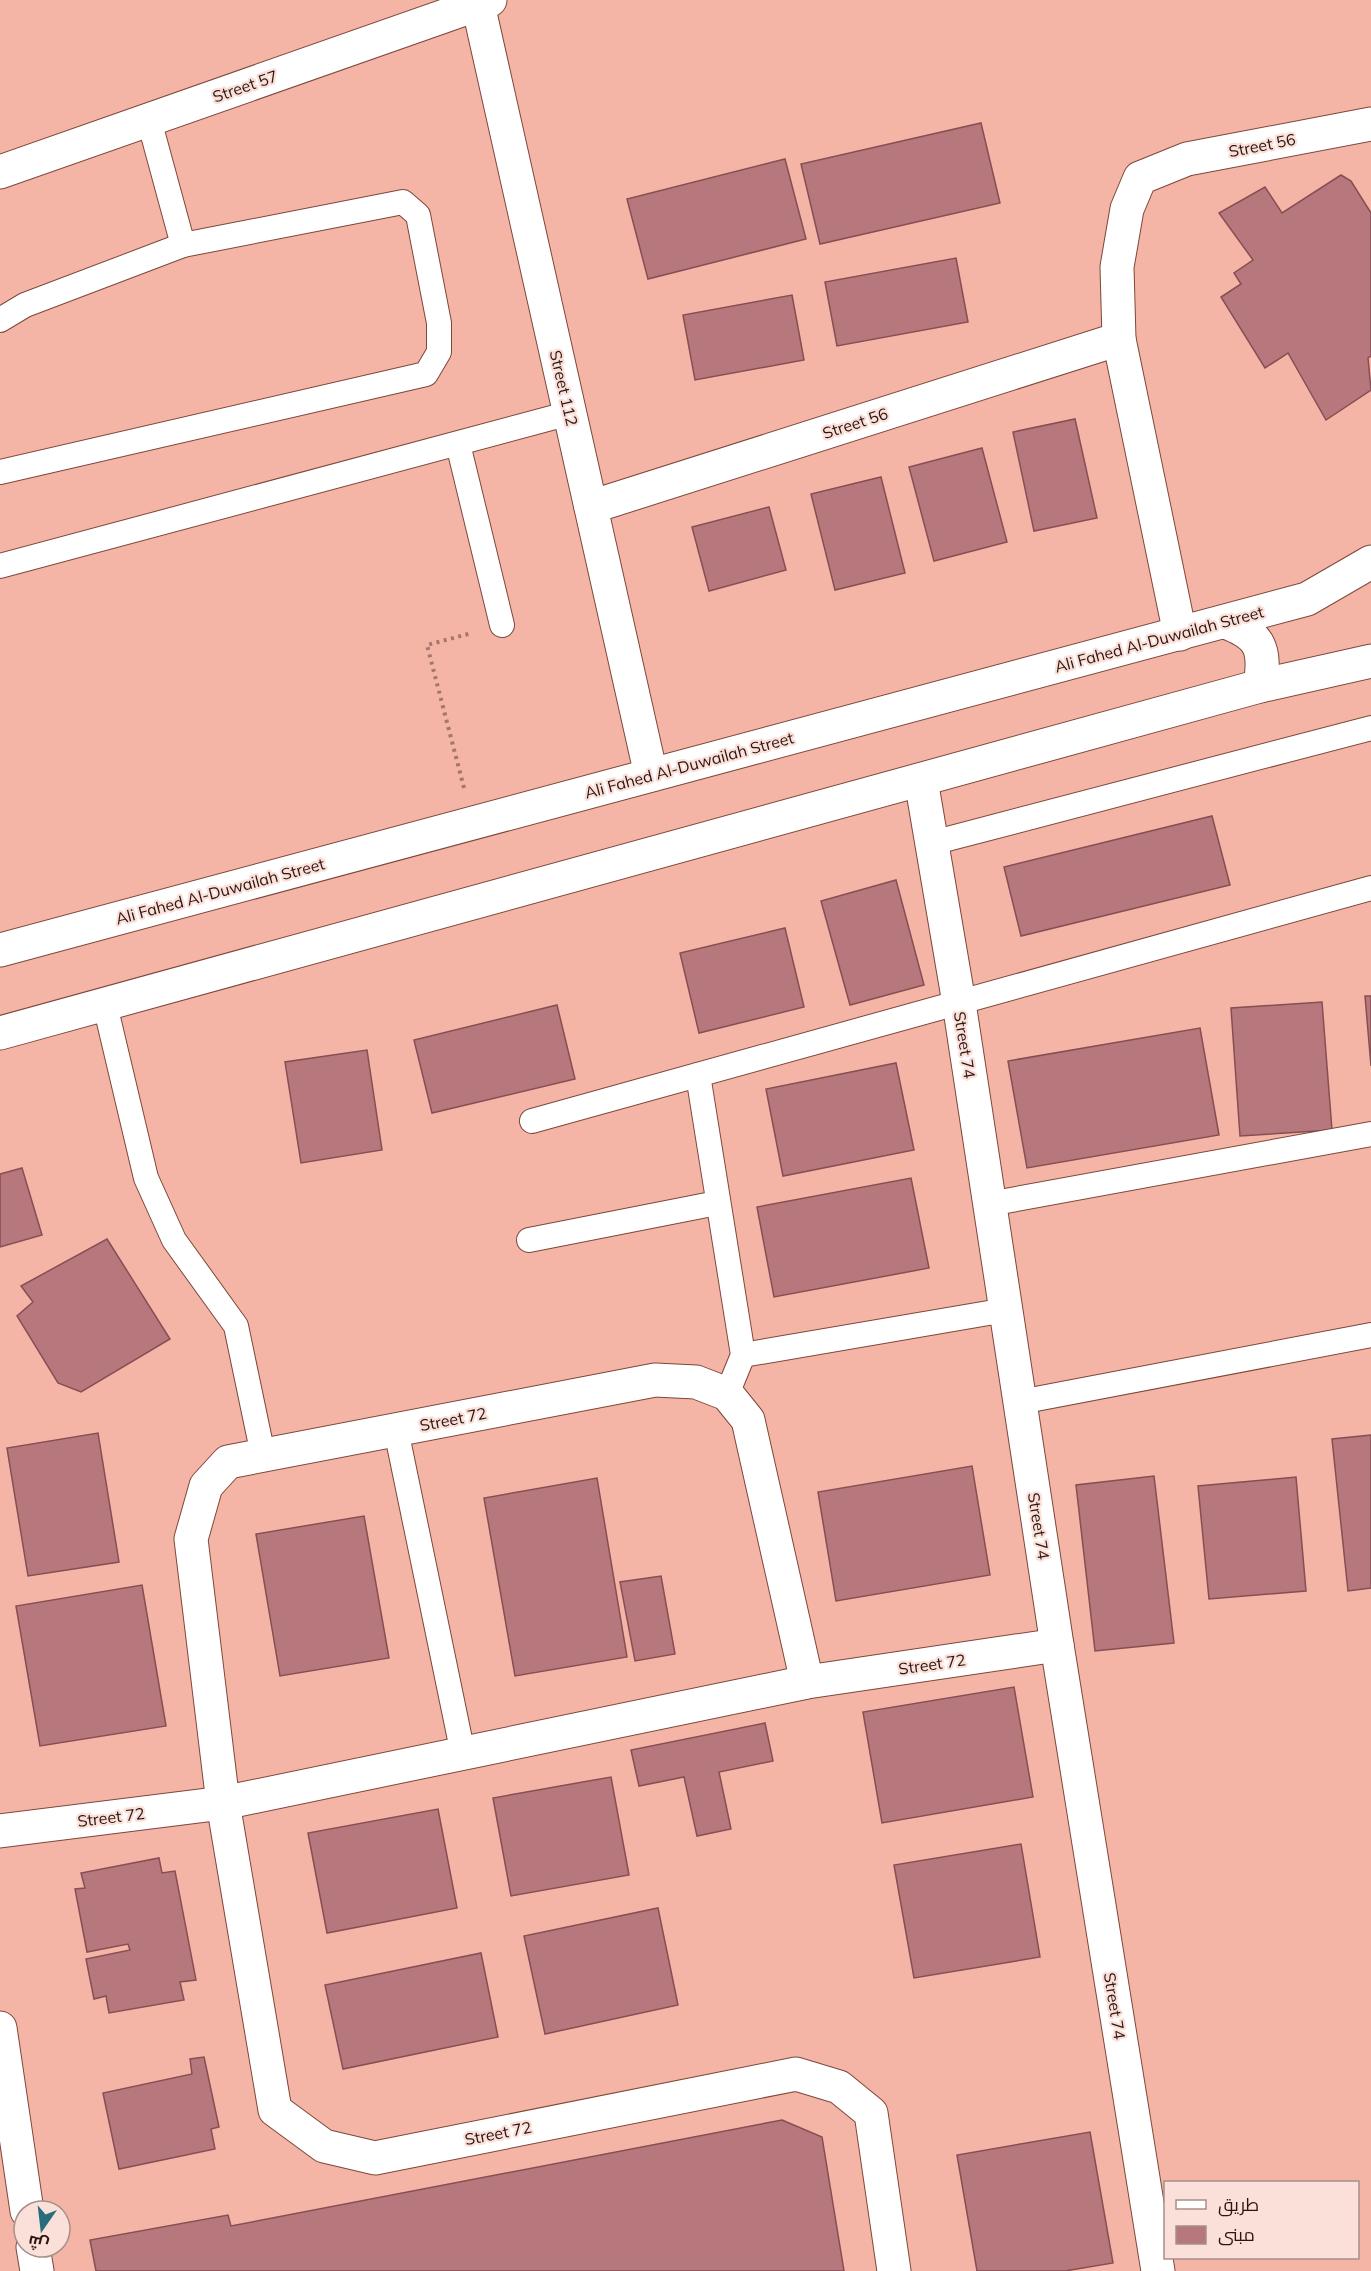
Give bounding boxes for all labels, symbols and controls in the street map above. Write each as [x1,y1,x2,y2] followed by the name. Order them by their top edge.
[210,66,280,106] street label: Street 57
[1227,129,1297,161] street label: Street 56
[546,348,582,428] street label: Street 112
[820,403,890,443] street label: Street 56
[1052,601,1266,677] street label: Ali Fahed Al-Duwailah Street
[582,727,796,803] street label: Ali Fahed Al-Duwailah Street
[113,853,327,929] street label: Ali Fahed Al-Duwailah Street
[950,1010,980,1080] street label: Street 74
[418,1403,488,1435] street label: Street 72
[1024,1491,1054,1561] street label: Street 74
[897,1649,967,1679] street label: Street 72
[76,1803,146,1831] street label: Street 72
[1100,1971,1130,2041] street label: Street 74
[463,2117,533,2149] street label: Street 72
[1164,2181,1359,2259] legend
[1218,2193,1259,2217] text: طريق
[12,2199,72,2259] north arrow
[1218,2223,1255,2246] text: مبنى
[26,2231,51,2256] text: ش

